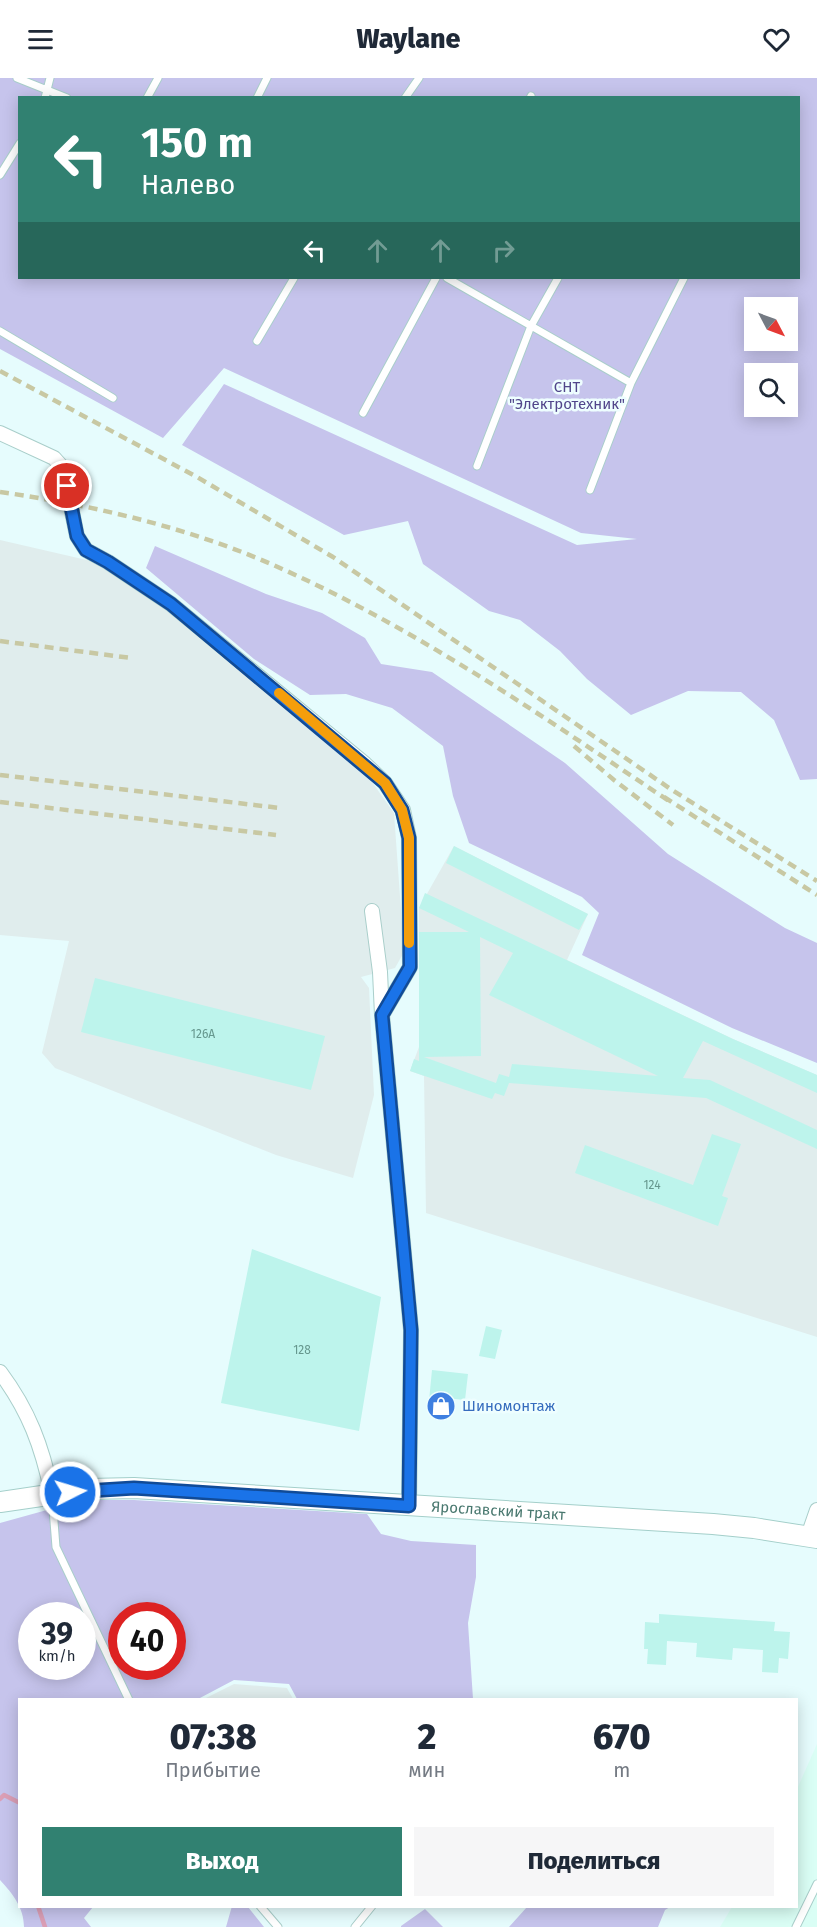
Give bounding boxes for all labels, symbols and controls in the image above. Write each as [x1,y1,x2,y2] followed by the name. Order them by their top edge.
[24,23,57,56] icon: menu
[356,23,461,55] text: Waylane
[760,23,793,56] icon: heart
[141,118,253,168] text: 150 m
[42,120,120,198] icon: left
[141,169,235,201] text: Налево
[298,234,331,267] icon: left
[361,234,394,267] icon: ahead
[424,234,457,267] icon: ahead
[487,234,520,267] icon: right
[744,297,798,351] north arrow
[744,297,798,417] map controls
[744,363,798,417] button: search
[509,378,625,413] park label: СНТ "Электротехник"
[41,460,92,511] pin
[50,469,83,502] icon: arrive
[191,1027,215,1041] house number: 126А
[643,1178,661,1192] house number: 124
[293,1343,311,1357] house number: 128
[425,1390,457,1422] shop icon: Шиномонтаж
[462,1397,556,1415] place label: Шиномонтаж
[38,1460,102,1524] position arrow
[431,1497,566,1524] street label: Ярославский тракт
[108,1602,186,1680] speed limit sign: 40
[41,1616,73,1652] text: 39
[38,1647,76,1665] text: km/h
[169,1715,257,1759] text: 07:38
[417,1715,436,1759] text: 2
[593,1715,651,1759] text: 670
[165,1758,261,1782] text: Прибытие
[408,1758,445,1782] text: мин
[613,1758,630,1782] text: m
[42,1827,402,1896] button: Выход
[414,1827,774,1896] button: Поделиться

